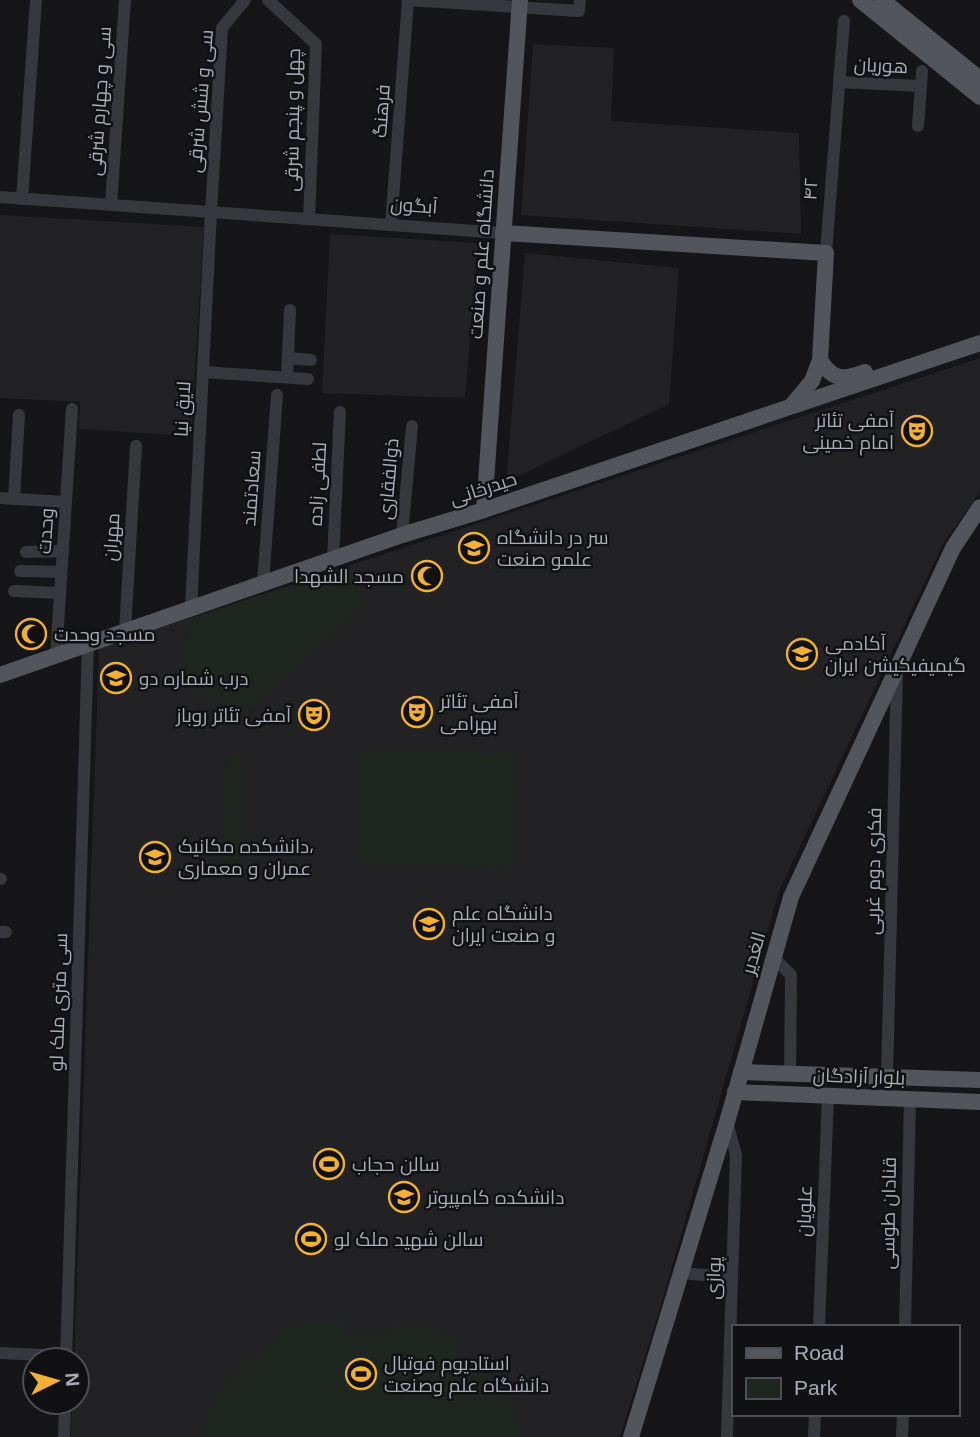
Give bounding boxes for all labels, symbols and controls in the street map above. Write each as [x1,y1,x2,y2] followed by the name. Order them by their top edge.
[84,26,118,177] street label: سی و چهارم شرقی
[184,29,218,174] street label: سی و شش شرقی
[281,48,307,192] street label: چهل و ‍پنجم شرقی
[853,54,909,78] street label: هوریان
[369,84,395,139] street label: فرهنگ
[465,168,501,340] street label: دانشگاه علم و صنعت
[799,177,822,201] street label: ۴۲
[390,193,438,219] street label: آبگون
[171,381,196,438] street label: لایق نیا
[803,410,894,456] place label: آمفی تئاتر امام خمینی
[900,414,934,448] theatre icon: آمفی تئاتر امام خمینی
[374,437,404,521] street label: ذوالفقاری
[305,442,331,527] street label: لطفی زاده
[238,449,265,527] street label: سعادتمند
[447,468,520,510] street label: حیدرخانی
[33,507,59,555] street label: وحدت
[99,512,125,562] street label: مهران
[497,527,609,571] place label: سر در دانشگاه علمو صنعت
[457,531,491,565] school or university icon: سر در دانشگاه علمو صنعت
[410,559,444,593] mosque icon: مسجد الشهدا
[294,566,404,588] place label: مسجد الشهدا
[14,617,48,651] mosque icon: مسجد وحدت
[54,624,156,646] place label: مسجد وحدت
[825,633,966,677] place label: آکادمی گیمیفیکیشن ایران
[785,637,819,671] school or university icon: آکادمی گیمیفیکیشن ایران
[99,661,133,695] school or university icon: درب شماره دو
[139,668,249,690] place label: درب شماره دو
[439,691,519,735] place label: آمفی تئاتر بهرامی
[400,695,434,729] theatre icon: آمفی تئاتر بهرامی
[297,698,331,732] theatre icon: آمفی تئاتر روباز
[175,705,291,727] place label: آمفی تئاتر روباز
[862,807,888,935] street label: فکری دوم غربی
[178,836,313,880] place label: دانشکده مکانیک، عمران و معماری
[138,840,172,874] school or university icon: دانشکده مکانیک، عمران و معماری
[452,903,555,947] place label: دانشگاه علم و صنعت ایران
[412,907,446,941] school or university icon: دانشگاه علم و صنعت ایران
[737,929,771,978] street label: الغدیر
[46,932,72,1072] street label: سی متری ملک لو
[812,1064,906,1090] street label: بلوار آزادگان
[312,1147,346,1181] sports icon: سالن حجاب
[352,1154,440,1176] place label: سالن حجاب
[877,1157,901,1269] street label: قنادان طوسی
[387,1180,421,1214] school or university icon: دانشکده کامپیوتر
[793,1185,817,1237] street label: علویان
[426,1187,564,1209] place label: دانشکده کامپیوتر
[294,1222,328,1256] sports icon: سالن شهید ملک لو
[334,1229,483,1251] place label: سالن شهید ملک لو
[702,1256,727,1300] street label: پوازی
[732,1325,959,1416] legend
[794,1341,844,1364] text: Road
[21,1346,91,1416] north arrow
[384,1353,549,1399] place label: استادیوم فوتبال دانشگاه علم وصنعت
[344,1357,378,1391] sports icon: استادیوم فوتبال دانشگاه علم وصنعت
[61,1372,83,1387] text: N
[794,1376,838,1399] text: Park

